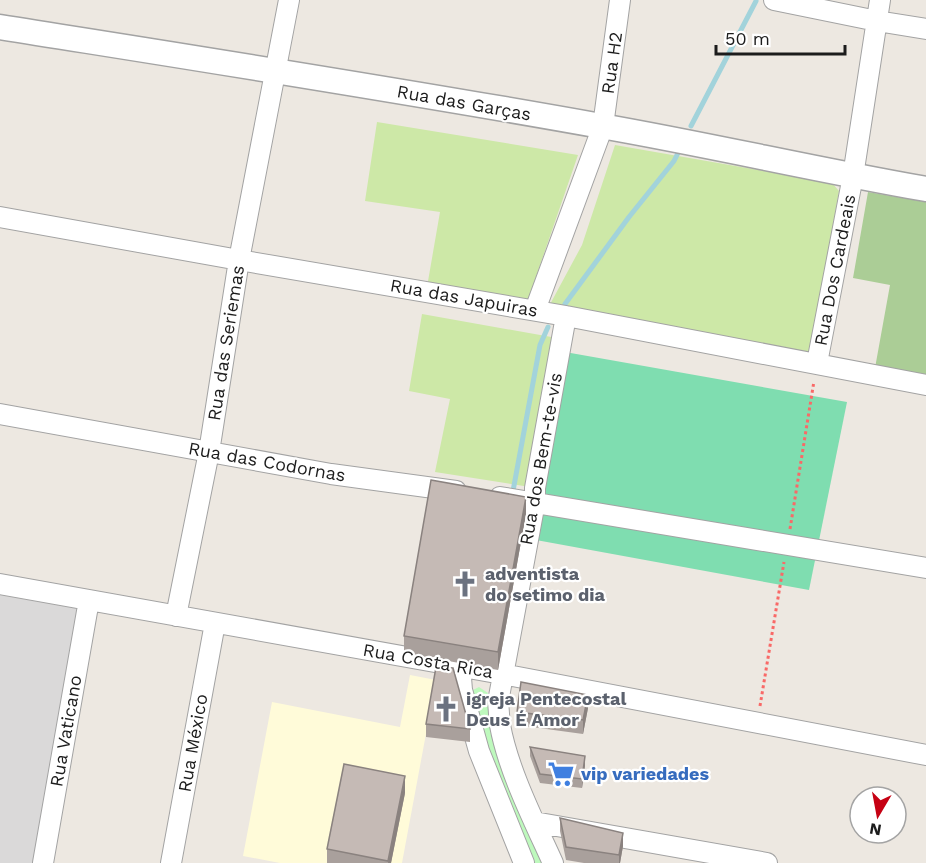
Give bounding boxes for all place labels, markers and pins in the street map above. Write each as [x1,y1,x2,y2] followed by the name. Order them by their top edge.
[485,563,606,605] place label: adventista do setimo dia
[450,569,480,599] church icon: adventista do setimo dia
[466,688,627,730] place label: igreja Pentecostal Deus É Amor
[431,694,461,724] church icon: igreja Pentecostal Deus É Amor
[546,759,576,789] supermarket icon: vip variedades
[580,763,709,784] place label: vip variedades

